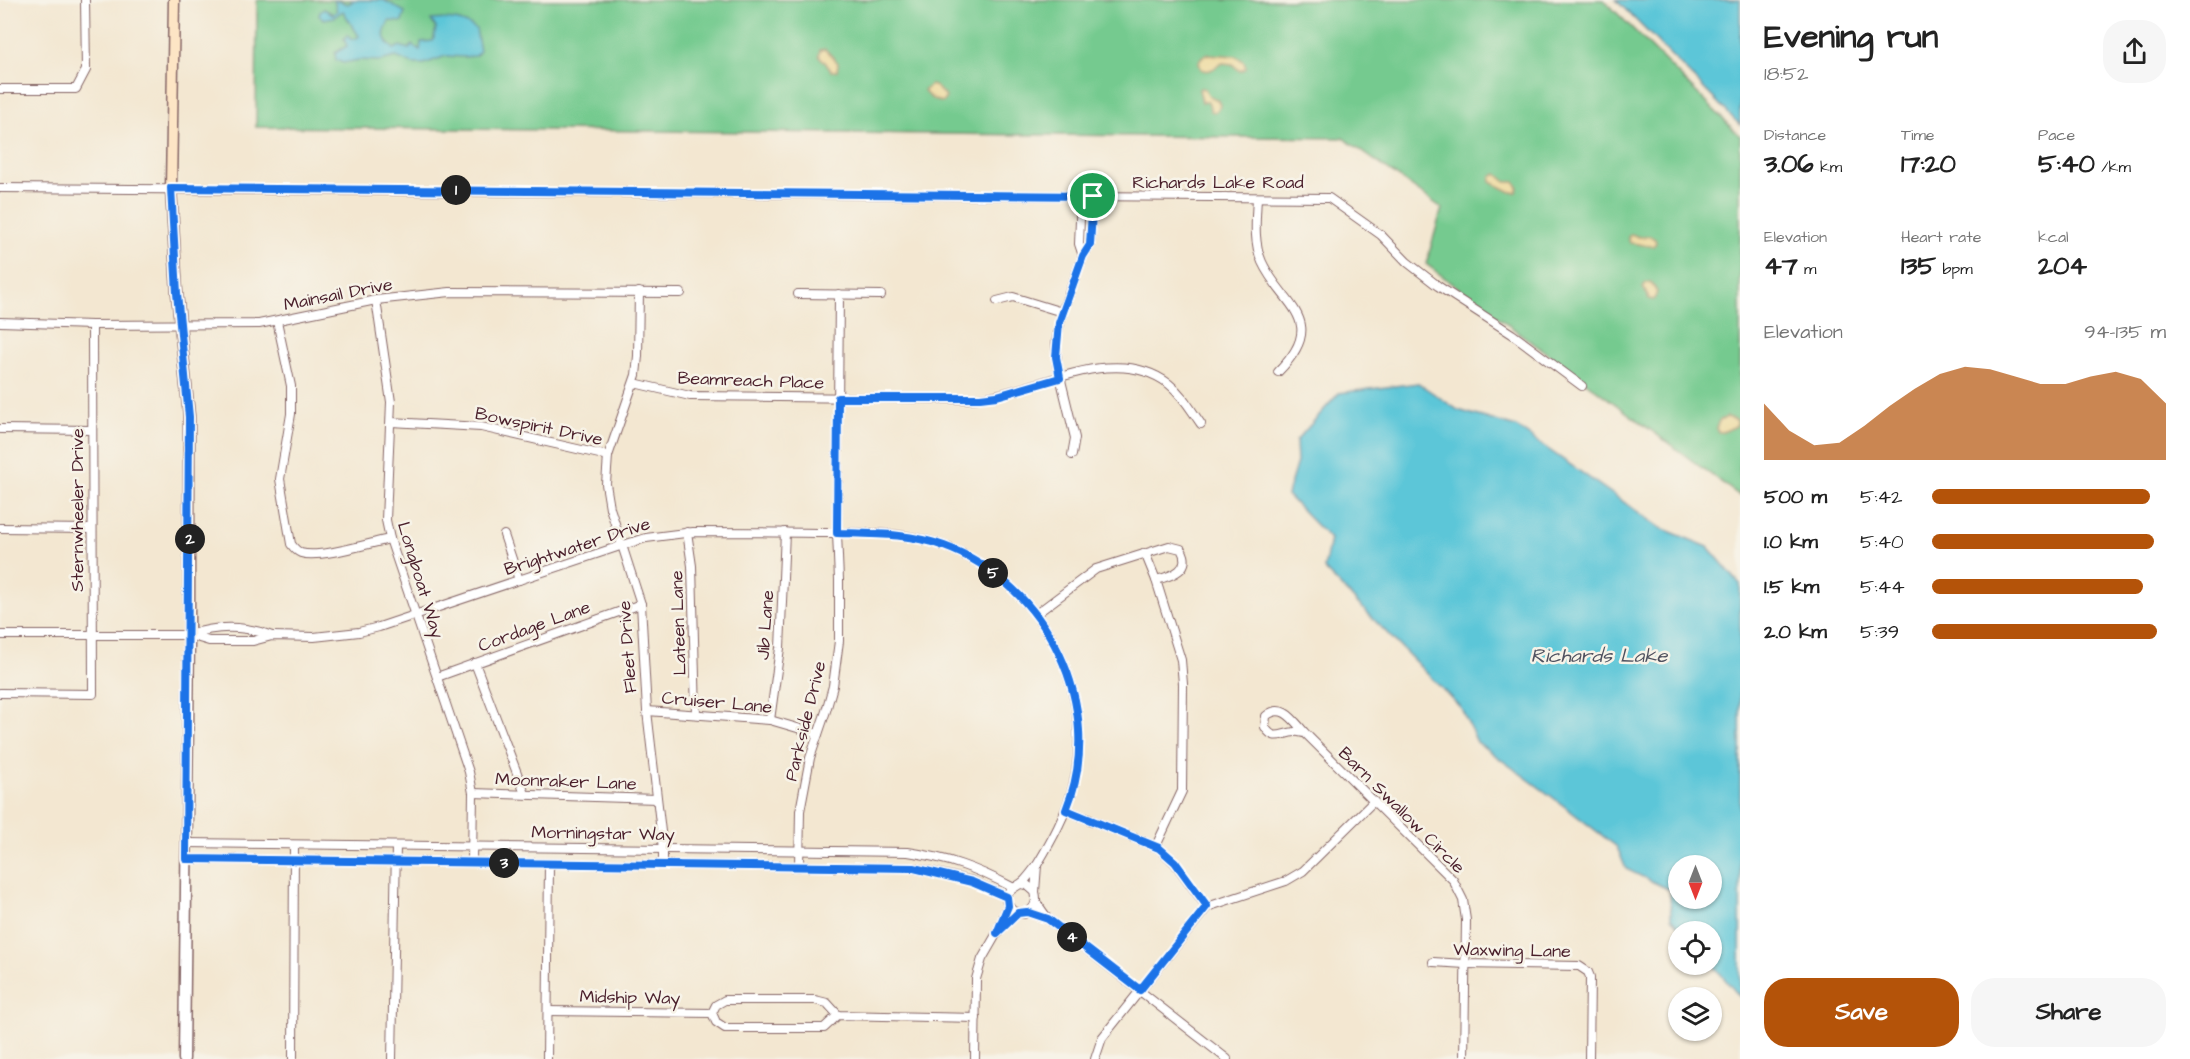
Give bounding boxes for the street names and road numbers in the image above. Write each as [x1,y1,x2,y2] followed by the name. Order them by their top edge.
[1132,170,1304,195] street label: Richards Lake Road
[282,272,395,317] street label: Mainsail Drive
[677,365,825,396] street label: Beamreach Place
[473,401,605,452] street label: Bowspirit Drive
[65,428,90,592] street label: Sternwheeler Drive
[501,511,654,583] street label: Brightwater Drive
[390,519,450,642] street label: Longboat Way
[664,570,693,676] street label: Lateen Lane
[751,589,780,661] street label: Jib Lane
[475,594,594,659] street label: Cordage Lane
[612,600,643,694] street label: Fleet Drive
[778,658,833,784] street label: Parkside Drive
[661,685,774,720] street label: Cruiser Lane
[1333,741,1471,880] street label: Barn Swallow Circle
[495,767,637,796] street label: Moonraker Lane
[531,820,675,848] street label: Morningstar Way
[1453,937,1571,965] street label: Waxwing Lane
[579,984,681,1012] street label: Midship Way

